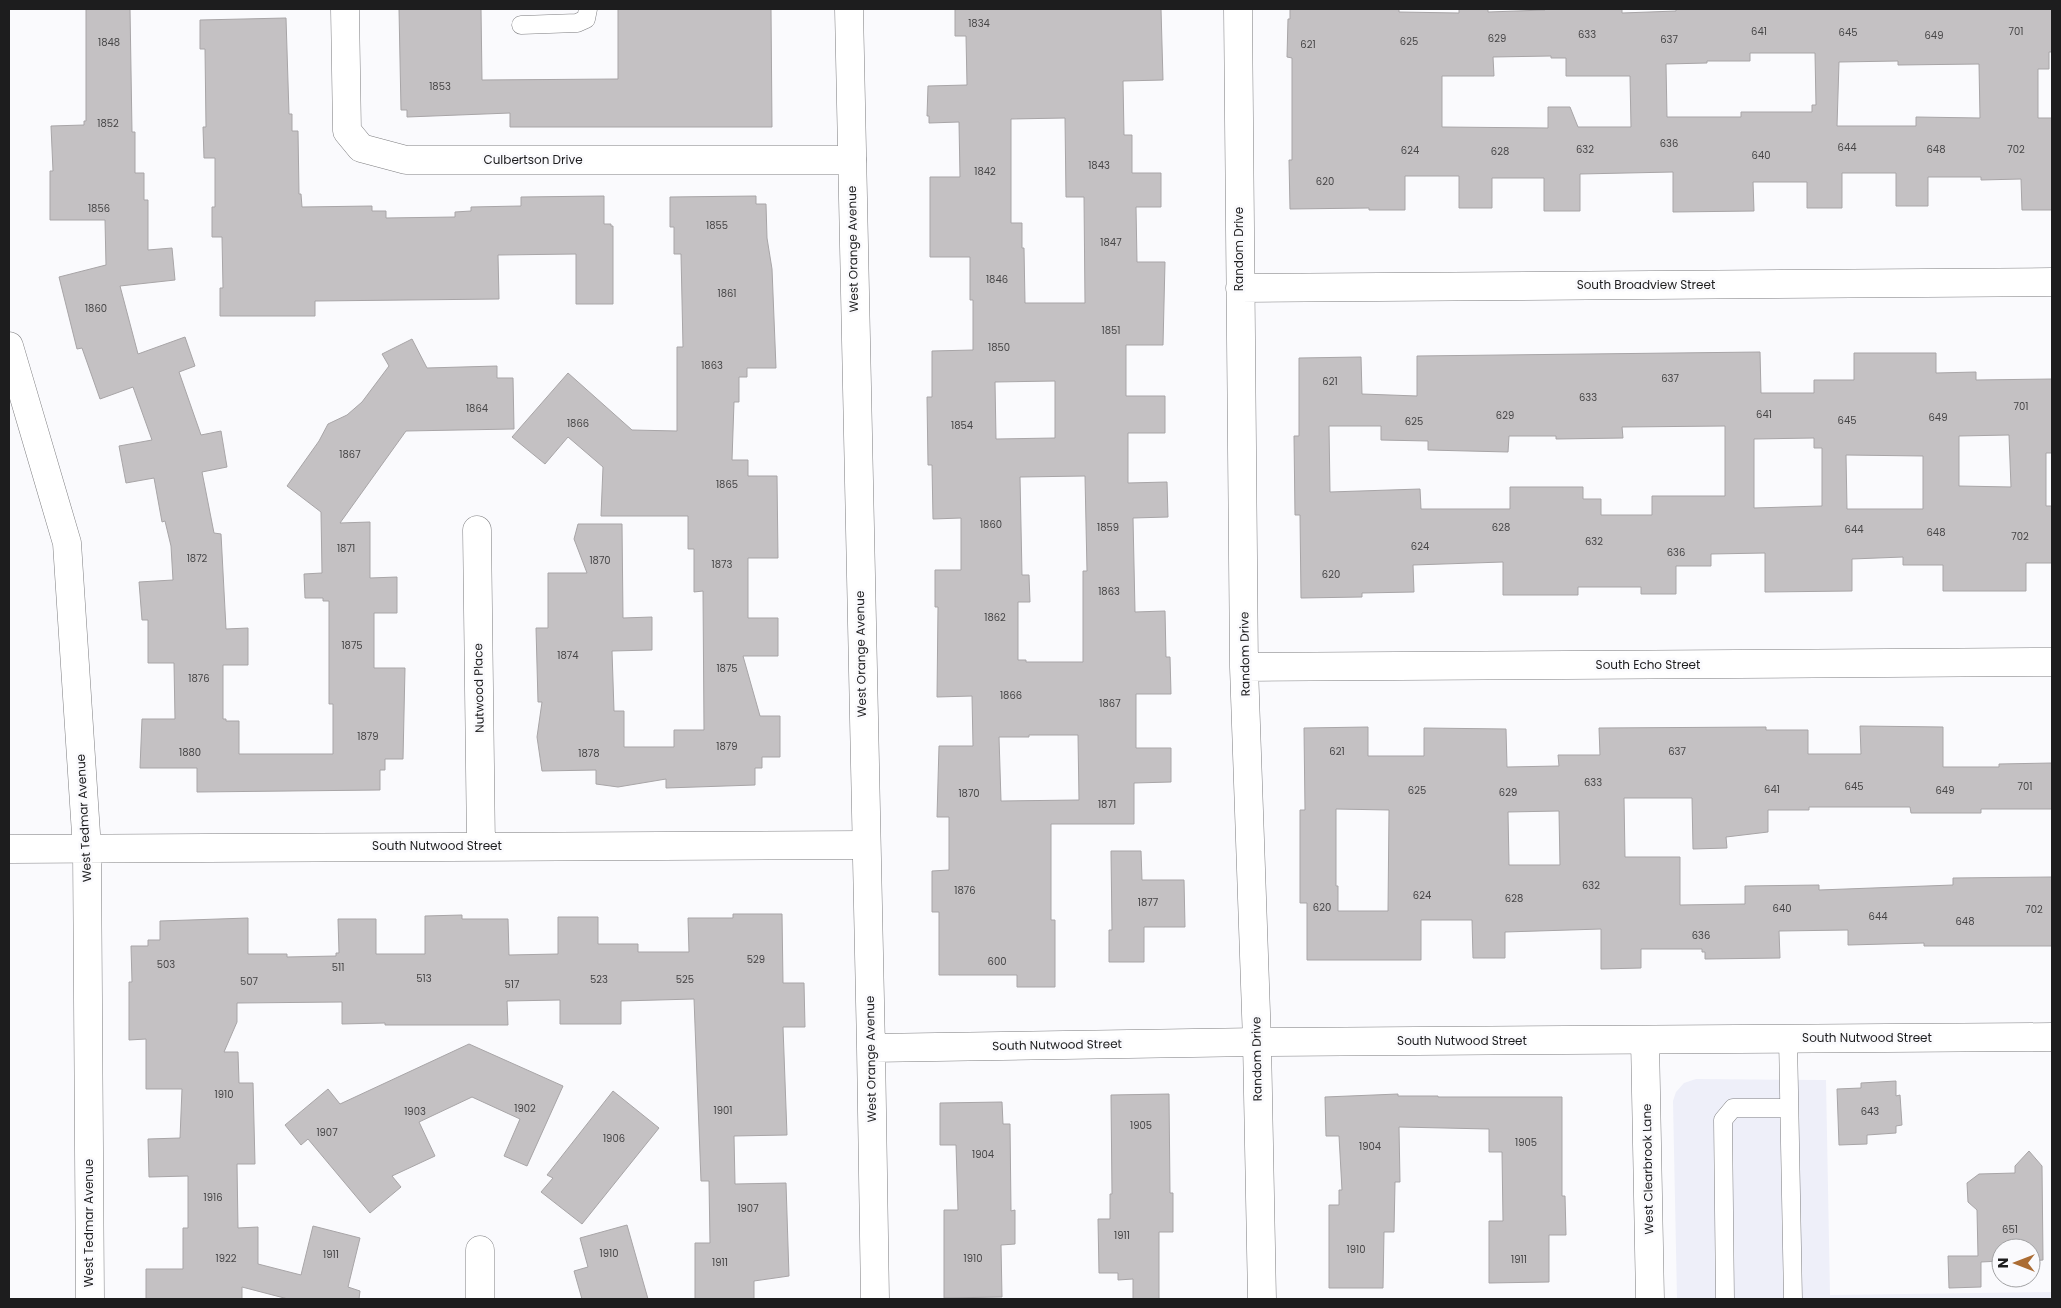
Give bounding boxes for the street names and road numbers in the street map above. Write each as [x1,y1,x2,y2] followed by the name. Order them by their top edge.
[483,151,583,168] street label: Culbertson Drive
[843,186,862,312] street label: West Orange Avenue
[1230,207,1247,291] street label: Random Drive
[1577,276,1715,293] street label: South Broadview Street
[851,591,870,717] street label: West Orange Avenue
[1235,612,1254,696] street label: Random Drive
[469,643,488,733] street label: Nutwood Place
[1596,656,1700,673] street label: South Echo Street
[72,754,95,883] street label: West Tedmar Avenue
[372,837,502,854] street label: South Nutwood Street
[861,996,880,1122] street label: West Orange Avenue
[1247,1017,1266,1101] street label: Random Drive
[1802,1029,1932,1046] street label: South Nutwood Street
[1397,1032,1527,1049] street label: South Nutwood Street
[992,1035,1122,1054] street label: South Nutwood Street
[1638,1103,1657,1235] street label: West Clearbrook Lane
[80,1159,97,1287] street label: West Tedmar Avenue

